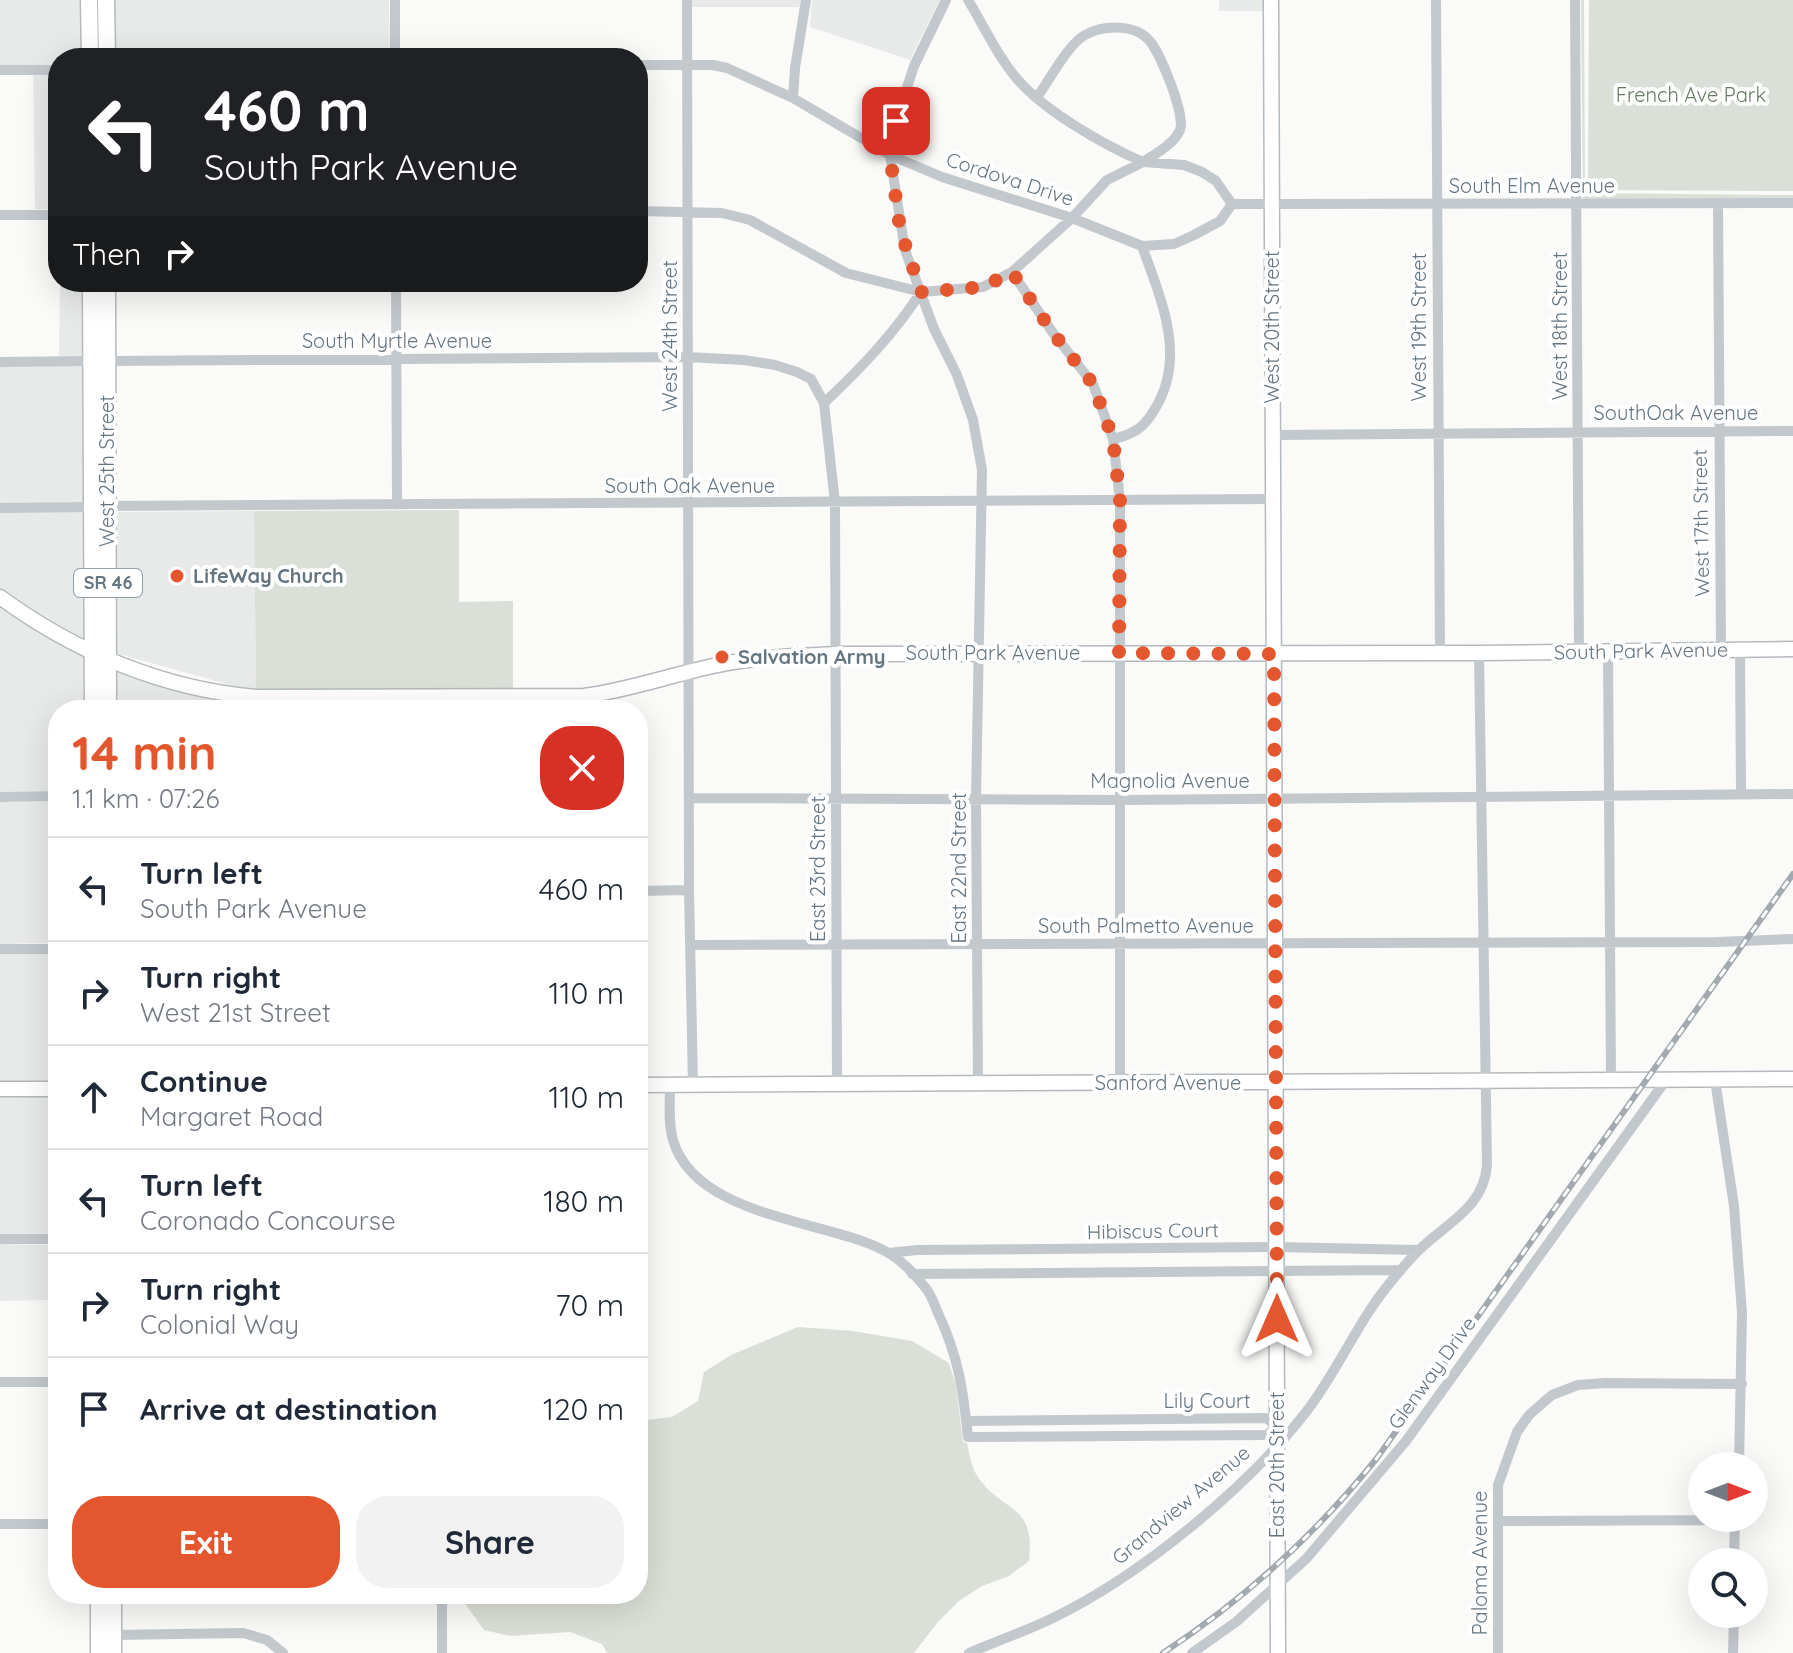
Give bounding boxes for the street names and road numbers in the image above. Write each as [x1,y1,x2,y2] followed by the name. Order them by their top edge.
[943,146,1077,211] street label: Cordova Drive
[1449,173,1615,198] street label: South Elm Avenue
[1259,250,1284,404] street label: West 20th Street
[1406,252,1431,401] street label: West 19th Street
[1547,252,1572,400] street label: West 18th Street
[657,260,682,412] street label: West 24th Street
[302,328,492,353] street label: South Myrtle Avenue
[94,395,119,547] street label: West 25th Street
[1594,400,1758,425] street label: SouthOak Avenue
[1687,449,1714,597] street label: West 17th Street
[605,473,775,498] street label: South Oak Avenue
[74,569,142,597] road number: SR 46
[1554,636,1728,665] street label: South Park Avenue
[906,640,1080,665] street label: South Park Avenue
[1090,768,1250,793] street label: Magnolia Avenue
[946,792,971,944] street label: East 22nd Street
[805,796,830,942] street label: East 23rd Street
[1038,913,1254,938] street label: South Palmetto Avenue
[1095,1070,1241,1095] street label: Sanford Avenue
[1087,1217,1219,1244] street label: Hibiscus Court
[1382,1311,1481,1434] street label: Glenway Drive
[1163,1388,1251,1413] street label: Lily Court
[1264,1392,1289,1538] street label: East 20th Street
[1107,1440,1255,1570] street label: Grandview Avenue
[1467,1491,1492,1635] street label: Paloma Avenue

